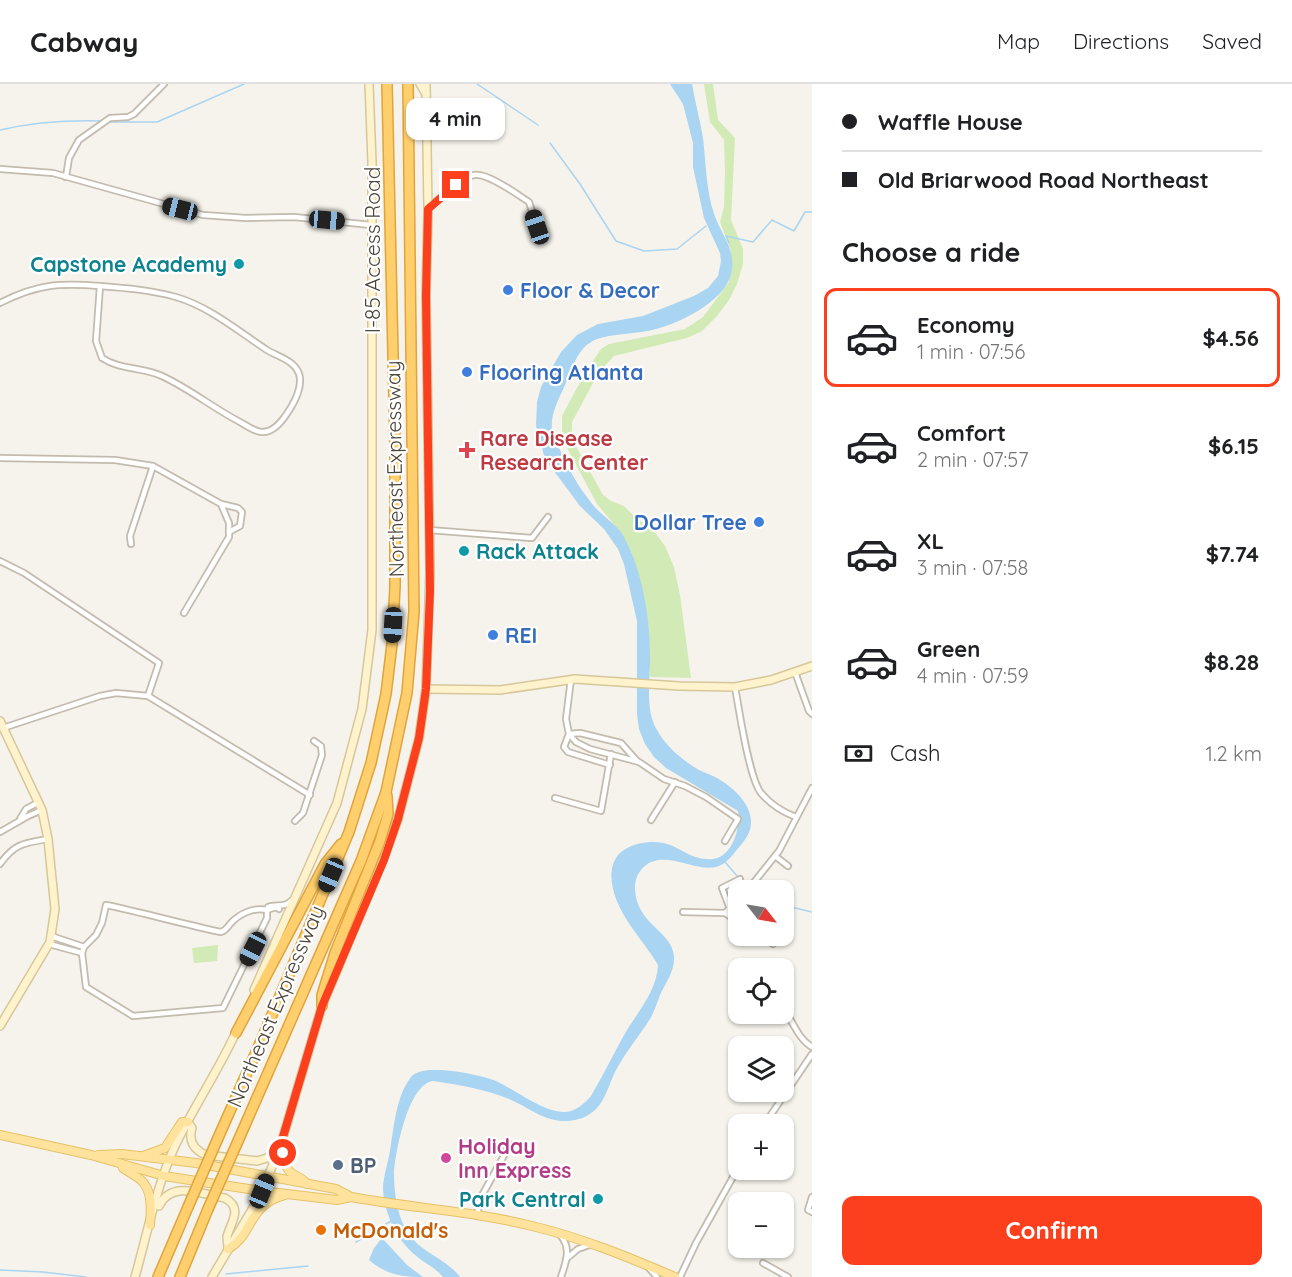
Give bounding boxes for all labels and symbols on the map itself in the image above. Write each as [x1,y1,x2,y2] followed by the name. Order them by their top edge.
[406,98,506,140] callout: 4 min
[359,167,385,333] street label: I-85 Access Road
[442,171,469,198] route end
[160,196,200,222] car
[523,207,551,247] car
[308,209,346,231] car
[30,251,227,277] place label: Capstone Academy
[232,257,246,271] marker: Capstone Academy
[520,277,660,303] place label: Floor & Decor
[501,283,515,297] marker: Floor & Decor
[479,359,643,385] place label: Flooring Atlanta
[379,360,409,578] street label: Northeast Expressway
[460,365,474,379] marker: Flooring Atlanta
[480,425,648,475] place label: Rare Disease Research Center
[458,441,476,459] marker: Rare Disease Research Center
[634,509,747,535] place label: Dollar Tree
[752,515,766,529] marker: Dollar Tree
[476,538,599,564] place label: Rack Attack
[457,544,471,558] marker: Rack Attack
[383,607,403,643] car
[505,622,537,648] place label: REI
[486,628,500,642] marker: REI
[316,855,346,895] car
[728,880,794,946] north arrow
[221,901,329,1111] street label: Northeast Expressway
[237,929,269,969] car
[458,1133,571,1183] place label: Holiday Inn Express
[269,1139,296,1166] route start
[439,1151,453,1165] marker: Holiday Inn Express
[350,1152,376,1178] place label: BP
[331,1158,345,1172] marker: BP
[247,1171,277,1211] car
[459,1186,586,1212] place label: Park Central
[591,1192,605,1206] marker: Park Central
[333,1217,448,1243] place label: McDonald's
[314,1223,328,1237] marker: McDonald's

